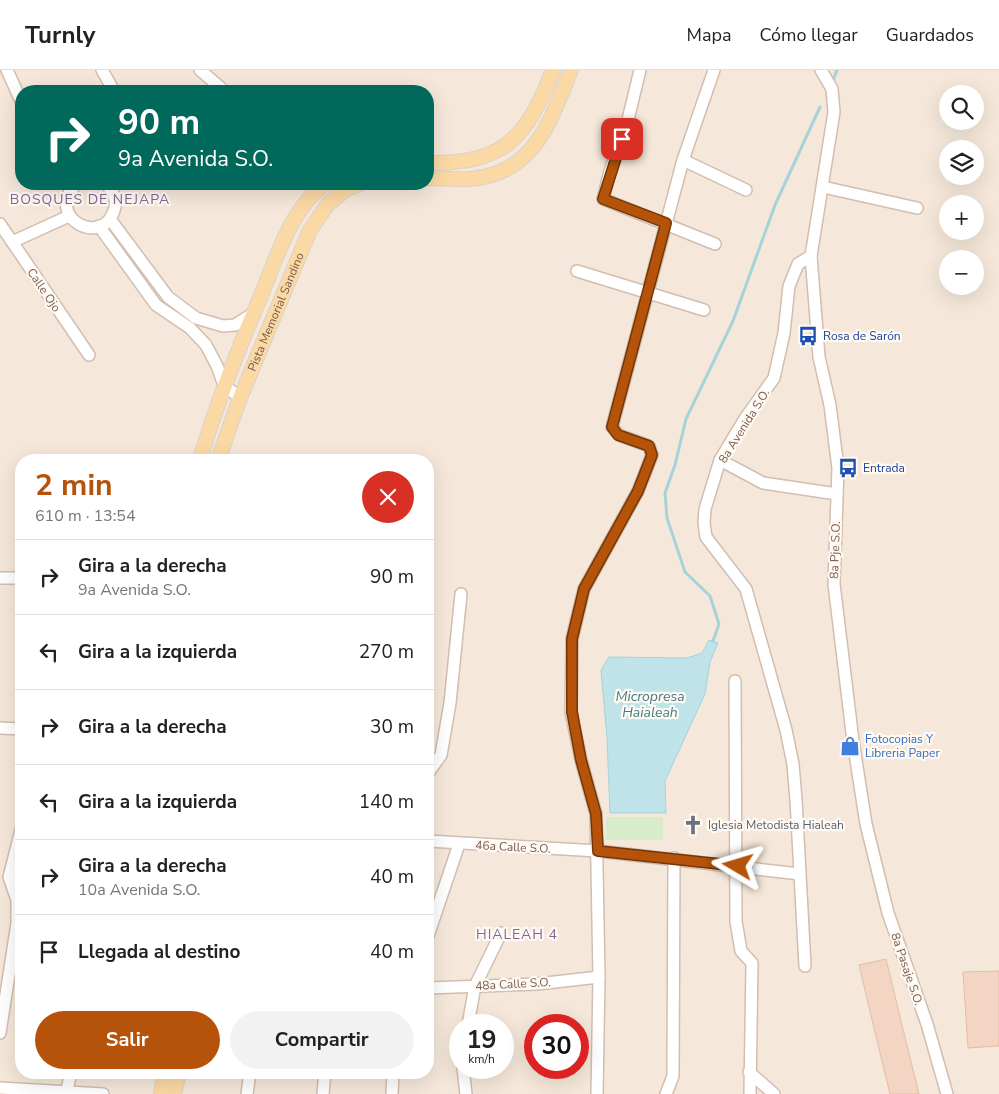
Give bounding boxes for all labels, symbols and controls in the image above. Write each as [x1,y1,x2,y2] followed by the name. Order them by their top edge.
[25,19,95,51] text: Turnly
[687,23,732,47] text: Mapa
[760,23,858,47] text: Cómo llegar
[886,23,974,47] text: Guardados
[939,85,984,295] map controls
[939,85,984,130] button: search
[118,99,200,146] text: 90 m
[35,105,100,170] icon: right
[601,118,643,160] pin
[608,125,636,153] icon: arrive
[939,140,984,185] button: layers
[118,144,273,174] text: 9a Avenida S.O.
[10,190,170,209] district label: BOSQUES DE NEJAPA
[939,195,984,240] button: +
[244,250,308,374] street label: Pista Memorial Sandino
[939,250,984,295] button: −
[24,265,65,315] street label: Calle Ojo
[797,325,819,347] bus stop icon: Rosa de Sarón
[823,328,901,344] place label: Rosa de Sarón
[715,386,773,466] street label: 8a Avenida S.O.
[837,457,859,479] bus stop icon: Entrada
[863,460,905,476] place label: Entrada
[35,465,113,506] text: 2 min
[362,471,414,523] button: close
[35,505,136,527] text: 610 m · 13:54
[826,521,844,579] street label: 8a Pje S.O.
[78,553,227,579] text: Gira a la derecha
[35,563,63,591] icon: right
[370,564,414,590] text: 90 m
[78,579,191,601] text: 9a Avenida S.O.
[35,638,63,666] icon: left
[78,639,237,665] text: Gira a la izquierda
[359,639,414,665] text: 270 m
[615,687,685,722] water label: Micropresa Haialeah
[35,713,63,741] icon: right
[78,714,227,740] text: Gira a la derecha
[370,714,414,740] text: 30 m
[865,731,940,761] place label: Fotocopias Y Libreria Paper
[839,735,861,757] shop icon: Fotocopias Y Libreria Paper
[35,788,63,816] icon: left
[78,789,237,815] text: Gira a la izquierda
[359,789,414,815] text: 140 m
[682,814,704,836] church icon: Iglesia Metodista Hialeah
[708,817,844,833] place label: Iglesia Metodista Hialeah
[475,837,551,857] street label: 46a Calle S.O.
[711,839,763,891] position arrow
[78,853,227,879] text: Gira a la derecha
[35,863,63,891] icon: right
[370,864,414,890] text: 40 m
[78,879,200,901] text: 10a Avenida S.O.
[476,925,558,944] district label: HIALEAH 4
[887,931,927,1007] street label: 8a Pasaje S.O.
[35,938,63,966] icon: arrive
[78,939,240,965] text: Llegada al destino
[370,939,414,965] text: 40 m
[475,974,551,994] street label: 48a Calle S.O.
[35,1011,220,1069] button: Salir
[230,1011,414,1069] button: Compartir
[524,1014,589,1079] speed limit sign: 30
[466,1023,497,1057] text: 19
[468,1051,495,1067] text: km/h

